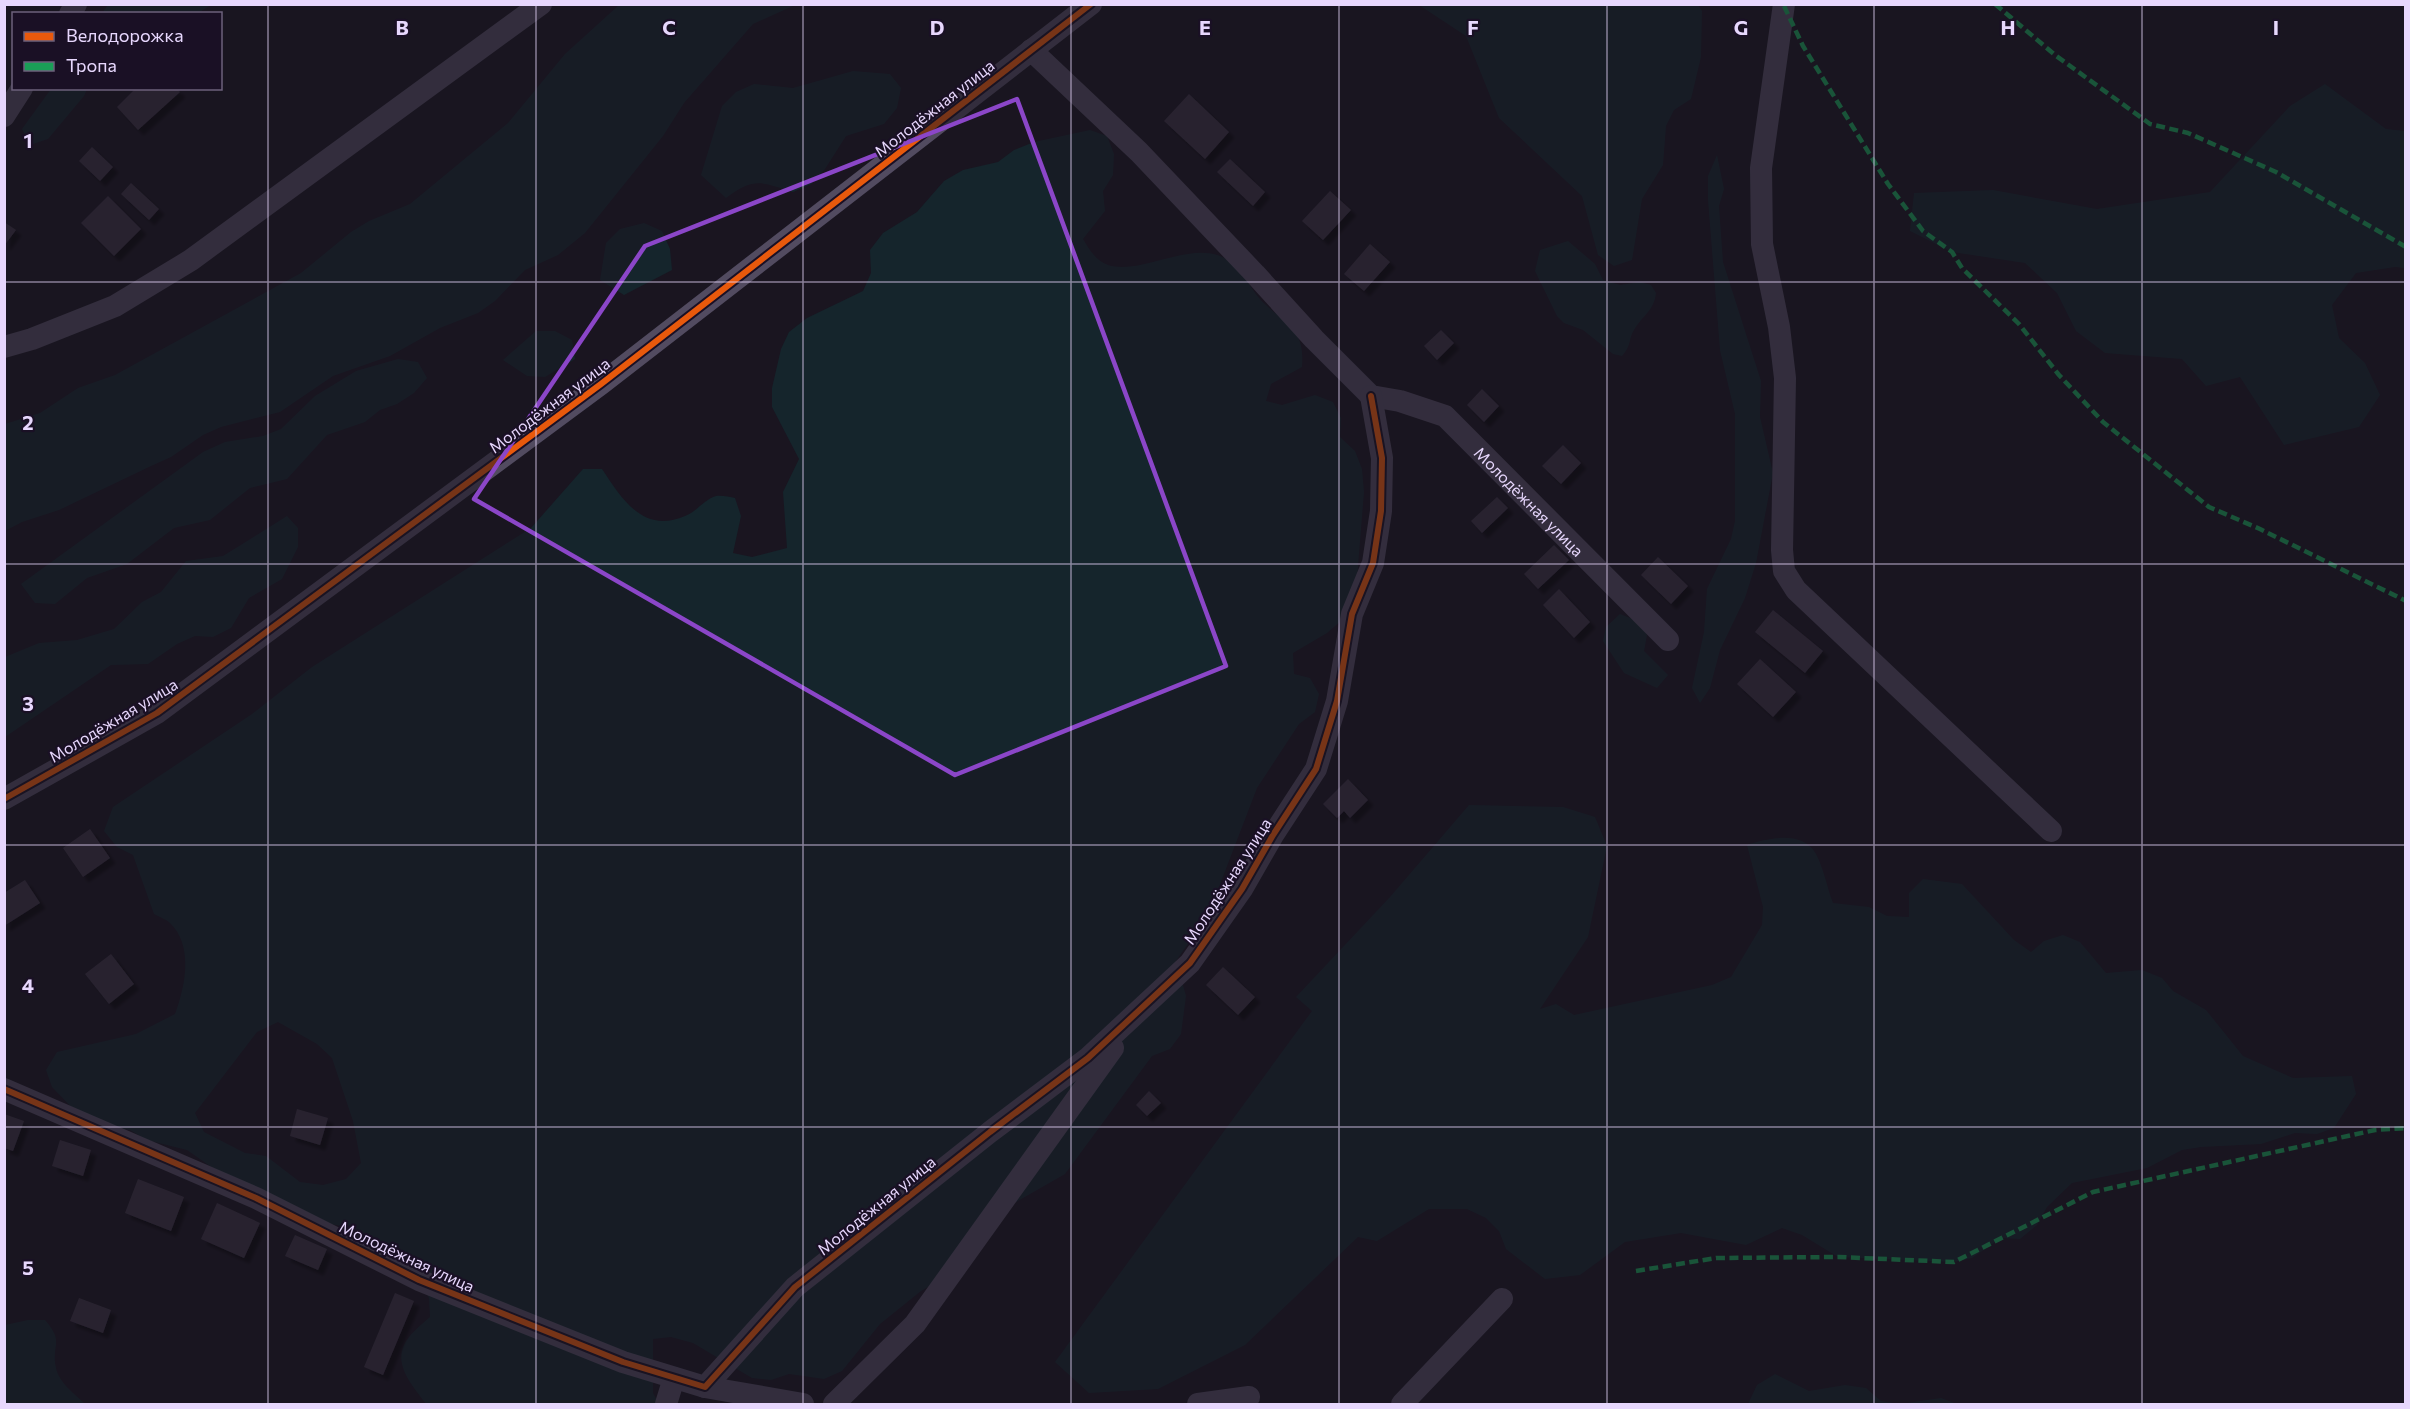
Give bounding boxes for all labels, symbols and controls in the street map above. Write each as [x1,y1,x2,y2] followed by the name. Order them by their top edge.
[12,12,222,90] legend
[395,15,409,39] text: B
[662,15,676,39] text: C
[930,15,944,39] text: D
[1199,15,1211,39] text: E
[1467,15,1479,39] text: F
[1734,15,1748,39] text: G
[2001,15,2016,39] text: H
[2273,15,2279,39] text: I
[66,24,184,46] text: Велодорожка
[66,54,117,76] text: Тропа
[870,55,998,161] street label: Молодёжная улица
[23,128,33,152] text: 1
[485,353,613,457] street label: Молодёжная улица
[22,410,34,434] text: 2
[1471,442,1588,560] street label: Молодёжная улица
[45,674,181,766] street label: Молодёжная улица
[22,691,34,715] text: 3
[1179,814,1275,948] street label: Молодёжная улица
[22,973,34,997] text: 4
[813,1152,939,1258] street label: Молодёжная улица
[337,1216,477,1296] street label: Молодёжная улица
[22,1255,34,1279] text: 5

